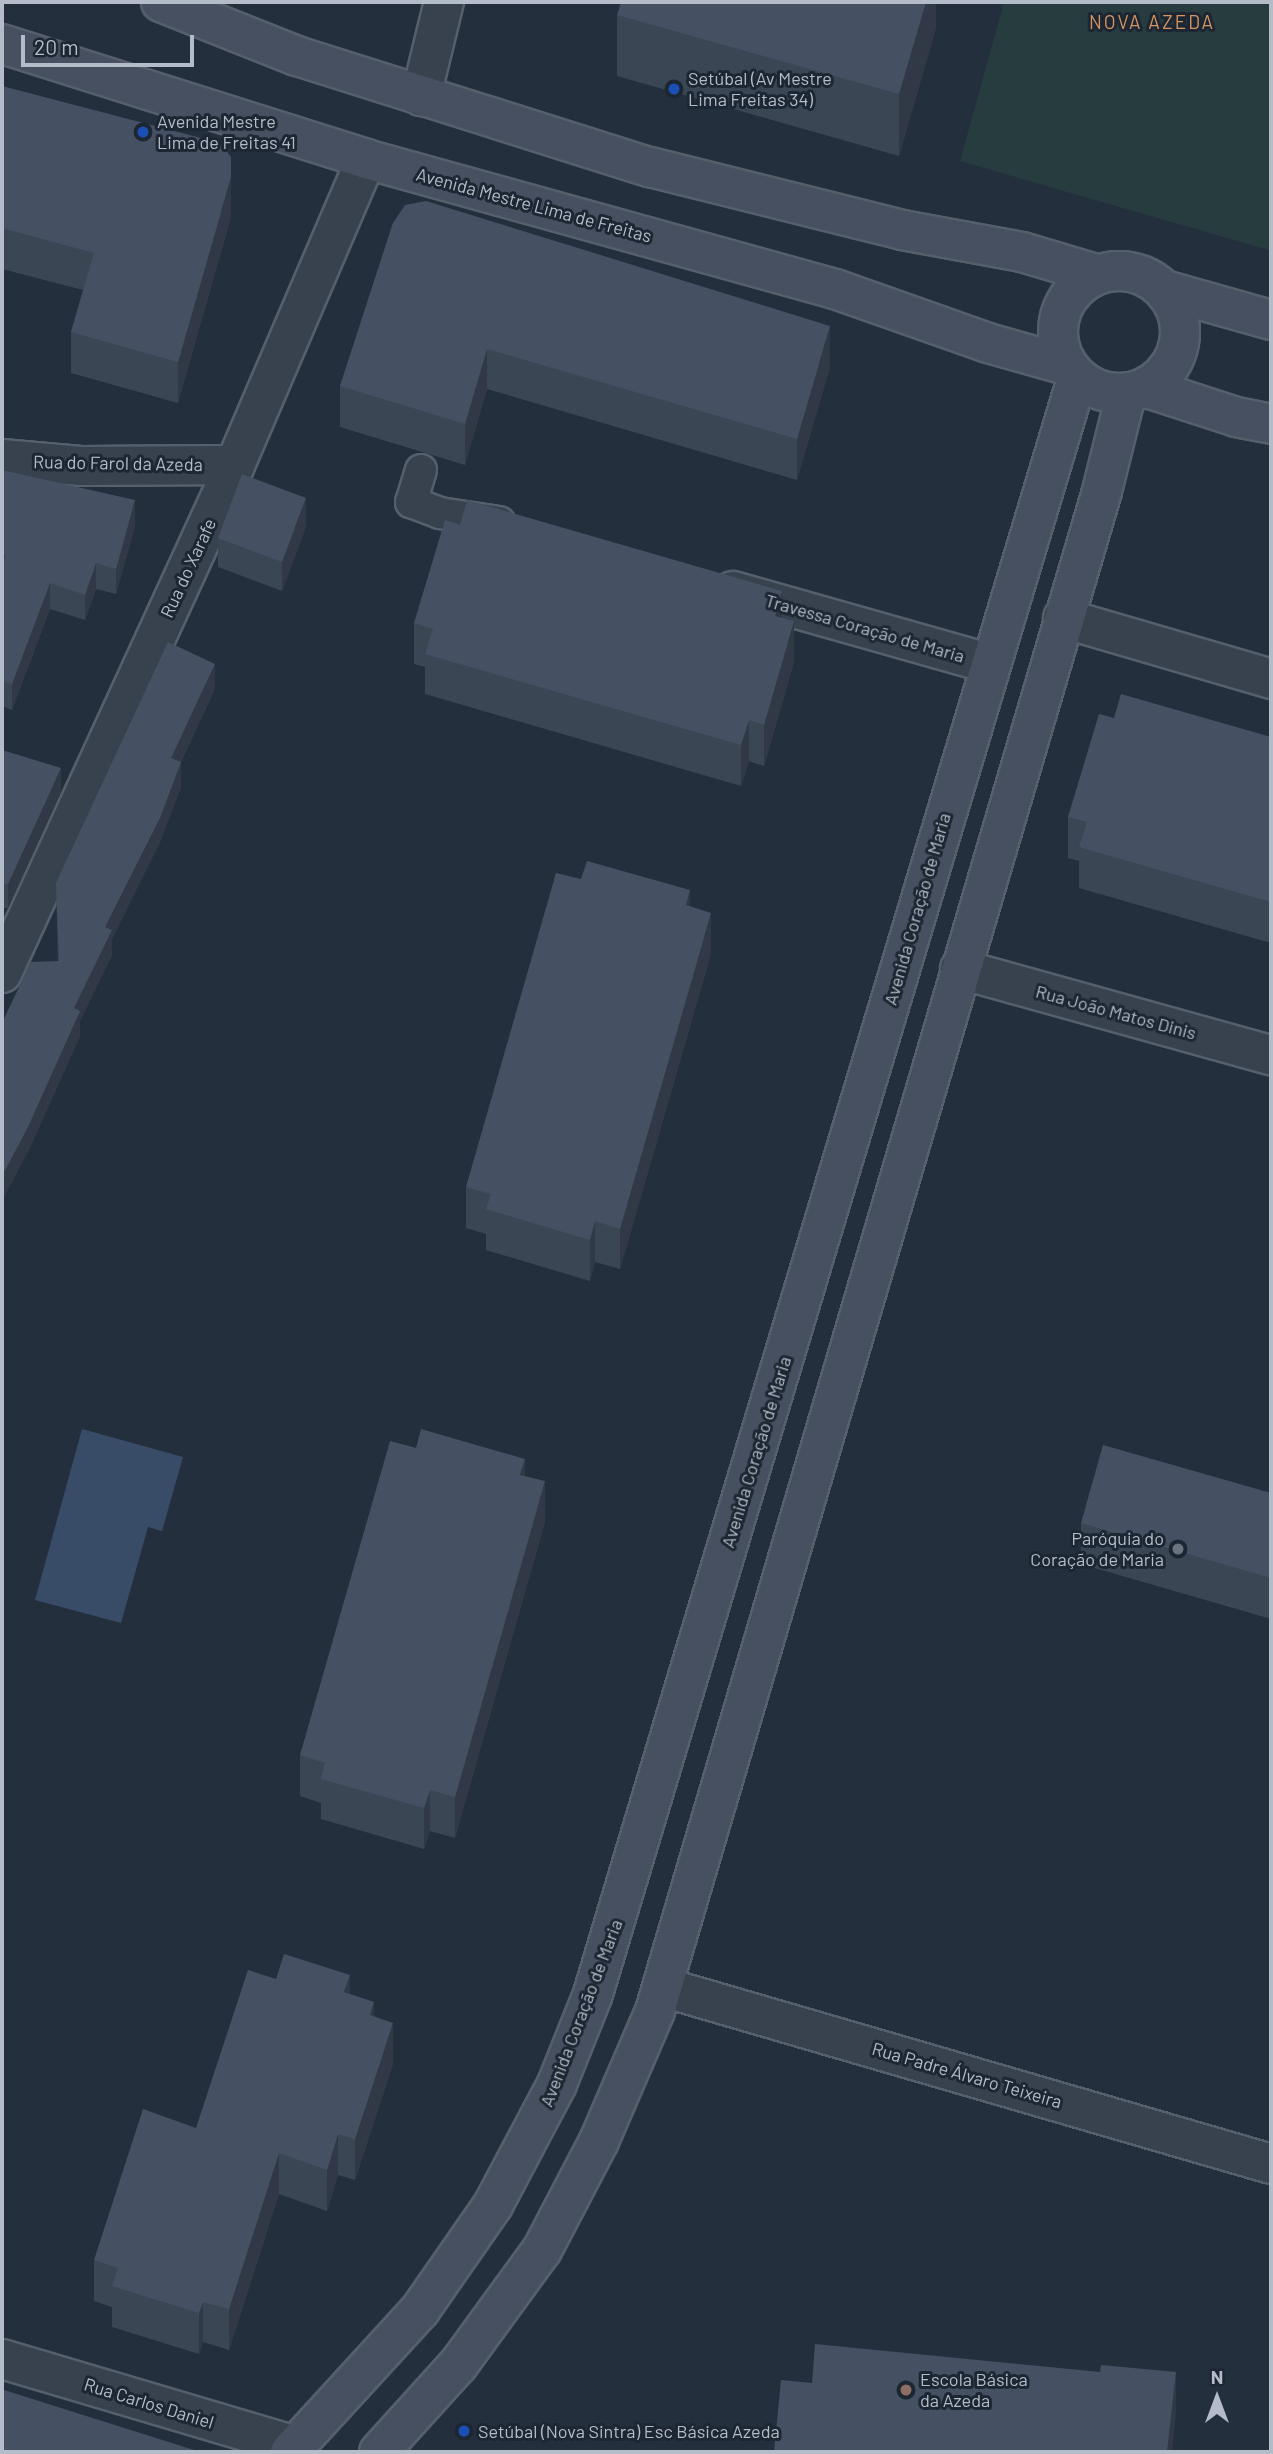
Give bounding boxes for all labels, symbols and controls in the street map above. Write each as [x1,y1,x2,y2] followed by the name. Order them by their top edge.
[1090,11,1214,33] district label: NOVA AZEDA
[24,21,198,65] scale bar
[34,34,79,59] text: 20 m
[688,68,832,110] place label: Setúbal (Av Mestre Lima Freitas 34)
[666,81,682,97] marker: Setúbal (Av Mestre Lima Freitas 34)
[157,111,296,154] place label: Avenida Mestre Lima de Freitas 41
[135,124,151,140] marker: Avenida Mestre Lima de Freitas 41
[414,163,654,247] street label: Avenida Mestre Lima de Freitas
[33,451,203,475] street label: Rua do Farol da Azeda
[156,515,220,621] street label: Rua do Xarafe
[763,589,967,667] street label: Travessa Coração de Maria
[879,810,955,1008] street label: Avenida Coração de Maria
[1033,980,1199,1044] street label: Rua João Matos Dinis
[717,1354,795,1550] street label: Avenida Coração de Maria
[1030,1528,1164,1570] place label: Paróquia do Coração de Maria
[1170,1541,1186,1557] marker: Paróquia do Coração de Maria
[535,1916,627,2110] street label: Avenida Coração de Maria
[870,2038,1064,2112] street label: Rua Padre Álvaro Teixeira
[1182,2363,1252,2433] north arrow
[1211,2365,1223,2388] text: N
[920,2369,1028,2412] place label: Escola Básica da Azeda
[82,2373,216,2433] street label: Rua Carlos Daniel
[898,2382,914,2398] marker: Escola Básica da Azeda
[478,2420,780,2442] place label: Setúbal (Nova Sintra) Esc Básica Azeda
[456,2423,472,2439] marker: Setúbal (Nova Sintra) Esc Básica Azeda

